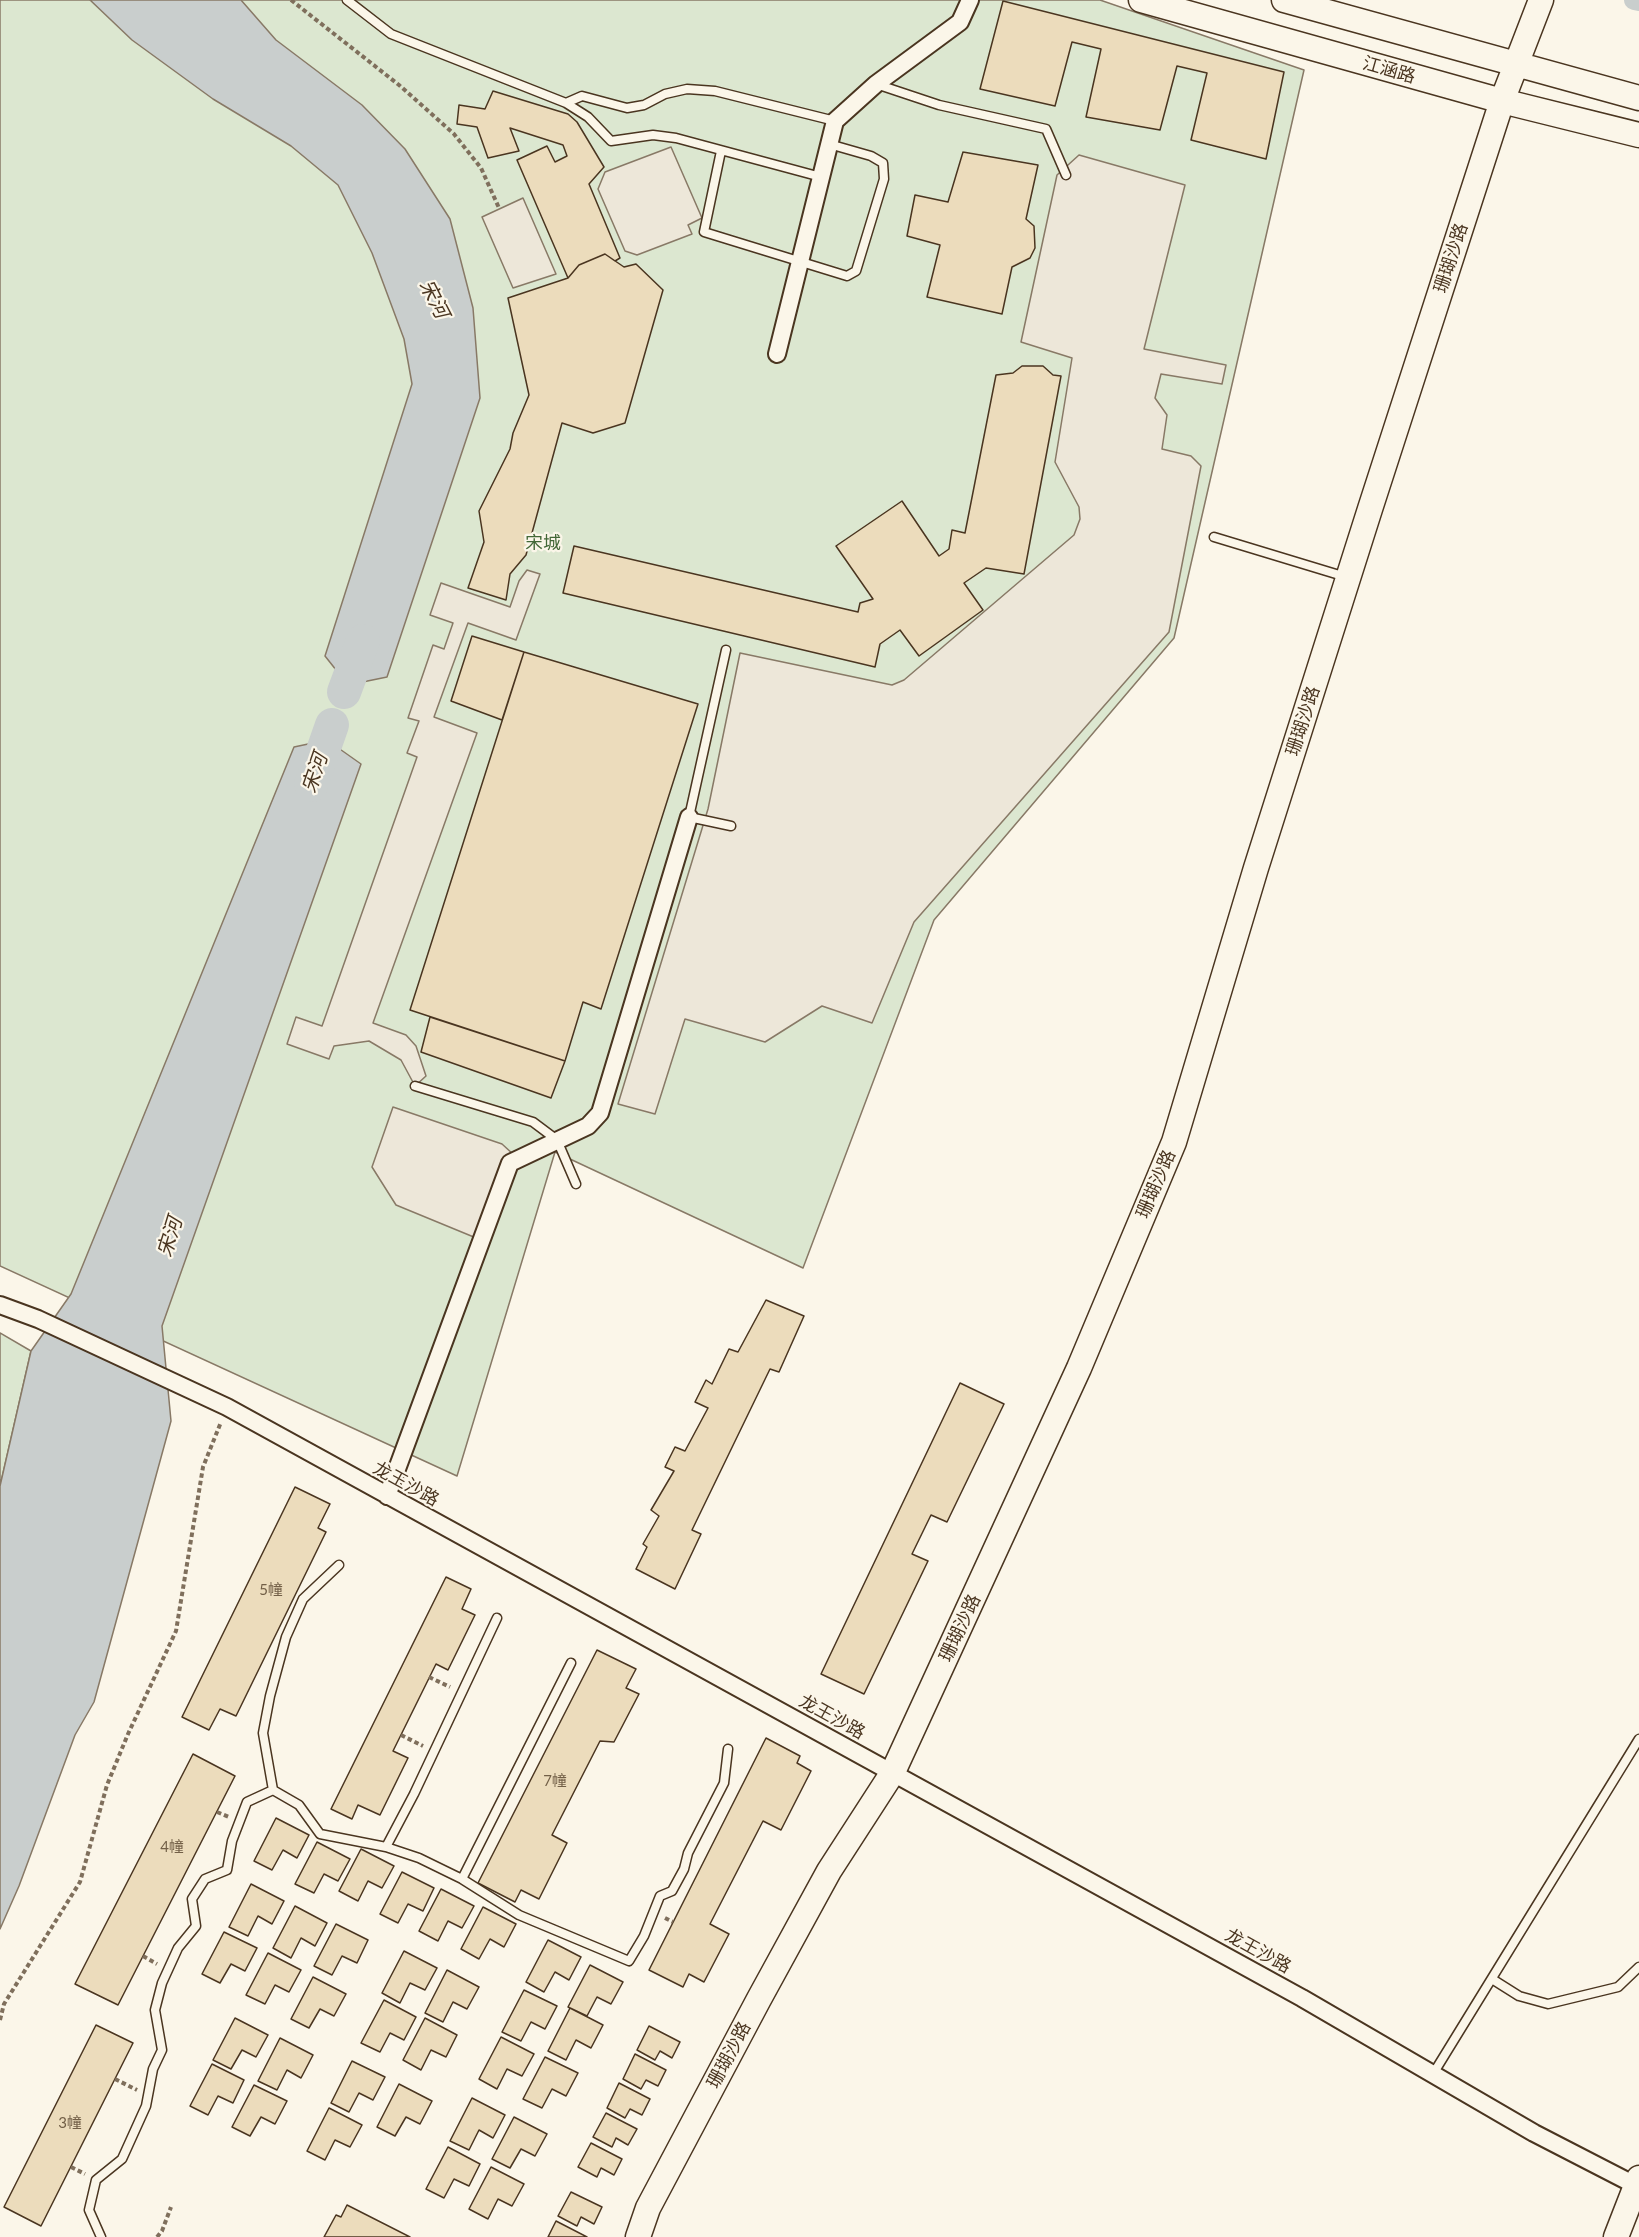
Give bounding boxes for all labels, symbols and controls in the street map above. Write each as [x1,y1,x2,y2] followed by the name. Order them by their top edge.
[1360,52,1418,88] street label: 江涵路
[1430,220,1472,296] street label: 珊瑚沙路
[414,276,454,322] water label: 宋河
[525,532,561,554] park label: 宋城
[1282,683,1324,759] street label: 珊瑚沙路
[297,750,333,796] water label: 宋河
[1132,1147,1180,1221] street label: 珊瑚沙路
[153,1214,187,1260] water label: 宋河
[369,1457,443,1511] street label: 龙王沙路
[259,1581,283,1599] house number: 5幢
[935,1591,985,1665] street label: 珊瑚沙路
[795,1690,869,1744] street label: 龙王沙路
[543,1772,567,1790] house number: 7幢
[160,1838,184,1856] house number: 4幢
[1221,1924,1295,1978] street label: 龙王沙路
[703,2018,755,2092] street label: 珊瑚沙路
[58,2114,82,2132] house number: 3幢

